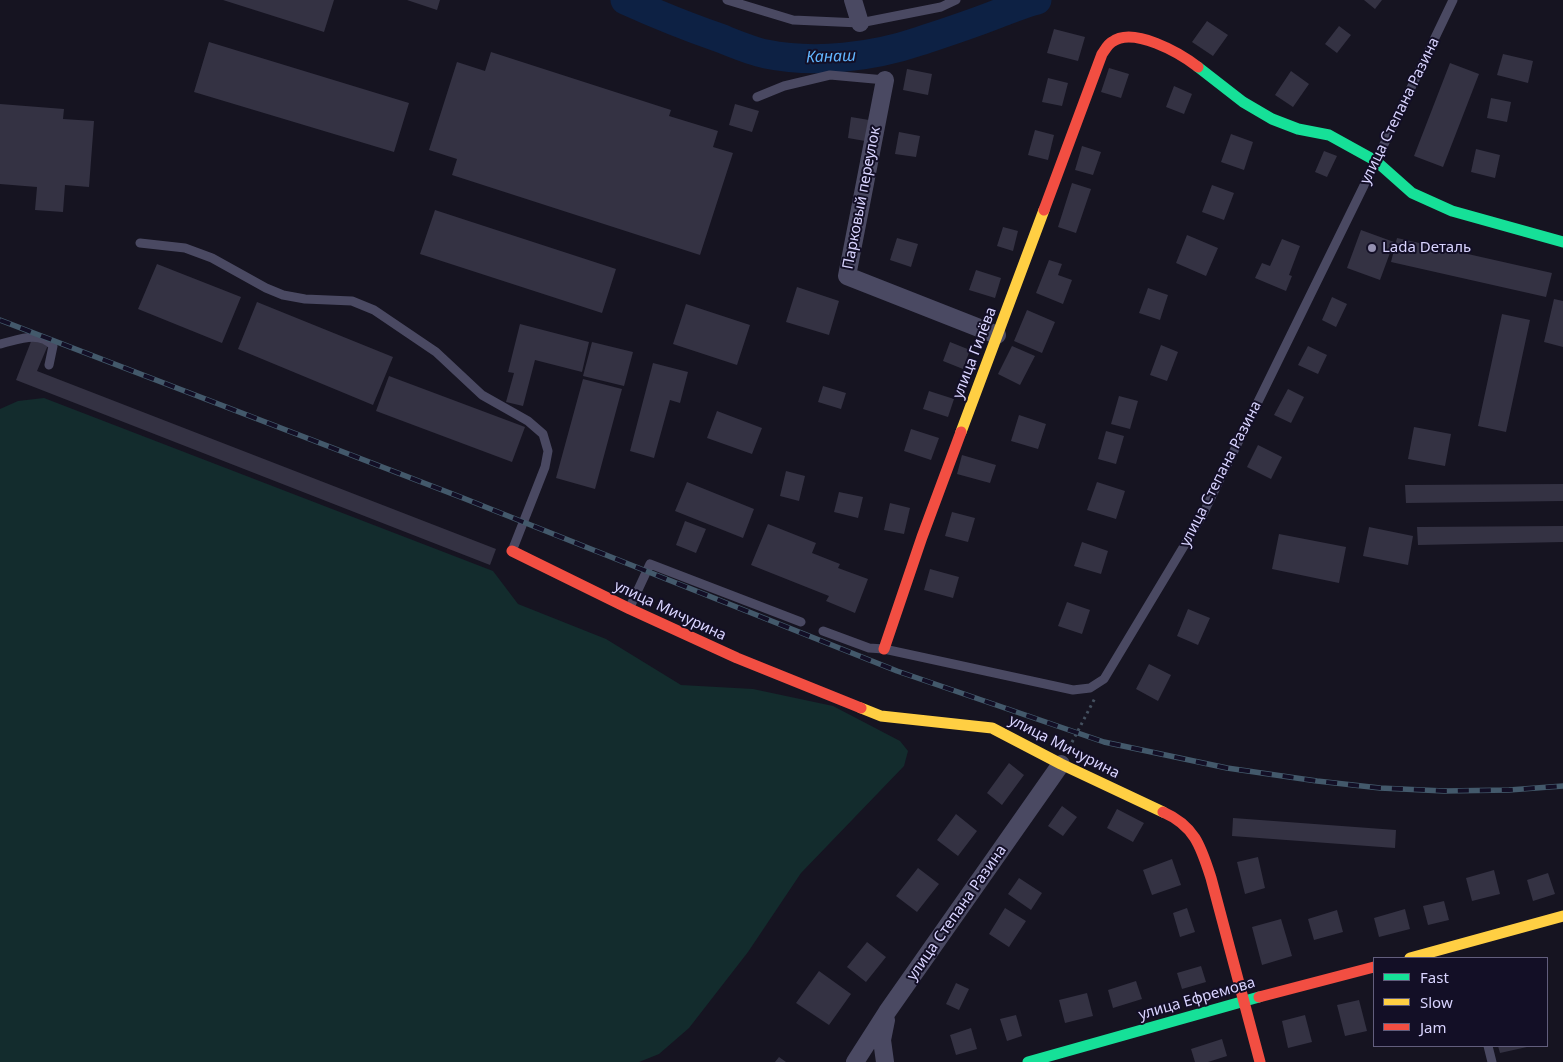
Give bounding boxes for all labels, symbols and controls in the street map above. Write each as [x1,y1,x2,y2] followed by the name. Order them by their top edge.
[1357,35,1443,187] street label: улица Степана Разина
[806,47,856,67] water label: Канаш
[839,125,885,271] street label: Парковый переулок
[1382,239,1471,257] place label: Lada Dеталь
[1366,242,1378,254] marker: Lada Dеталь
[949,305,1001,401] street label: улица Гилёва
[1176,398,1266,550] street label: улица Степана Разина
[611,577,729,645] street label: улица Мичурина
[1006,711,1122,783] street label: улица Мичурина
[903,842,1011,984] street label: улица Степана Разина
[1373,957,1548,1047] legend
[1420,967,1449,987] text: Fast
[1137,974,1257,1024] street label: улица Ефремова
[1420,992,1453,1012] text: Slow
[1420,1017,1447,1037] text: Jam

